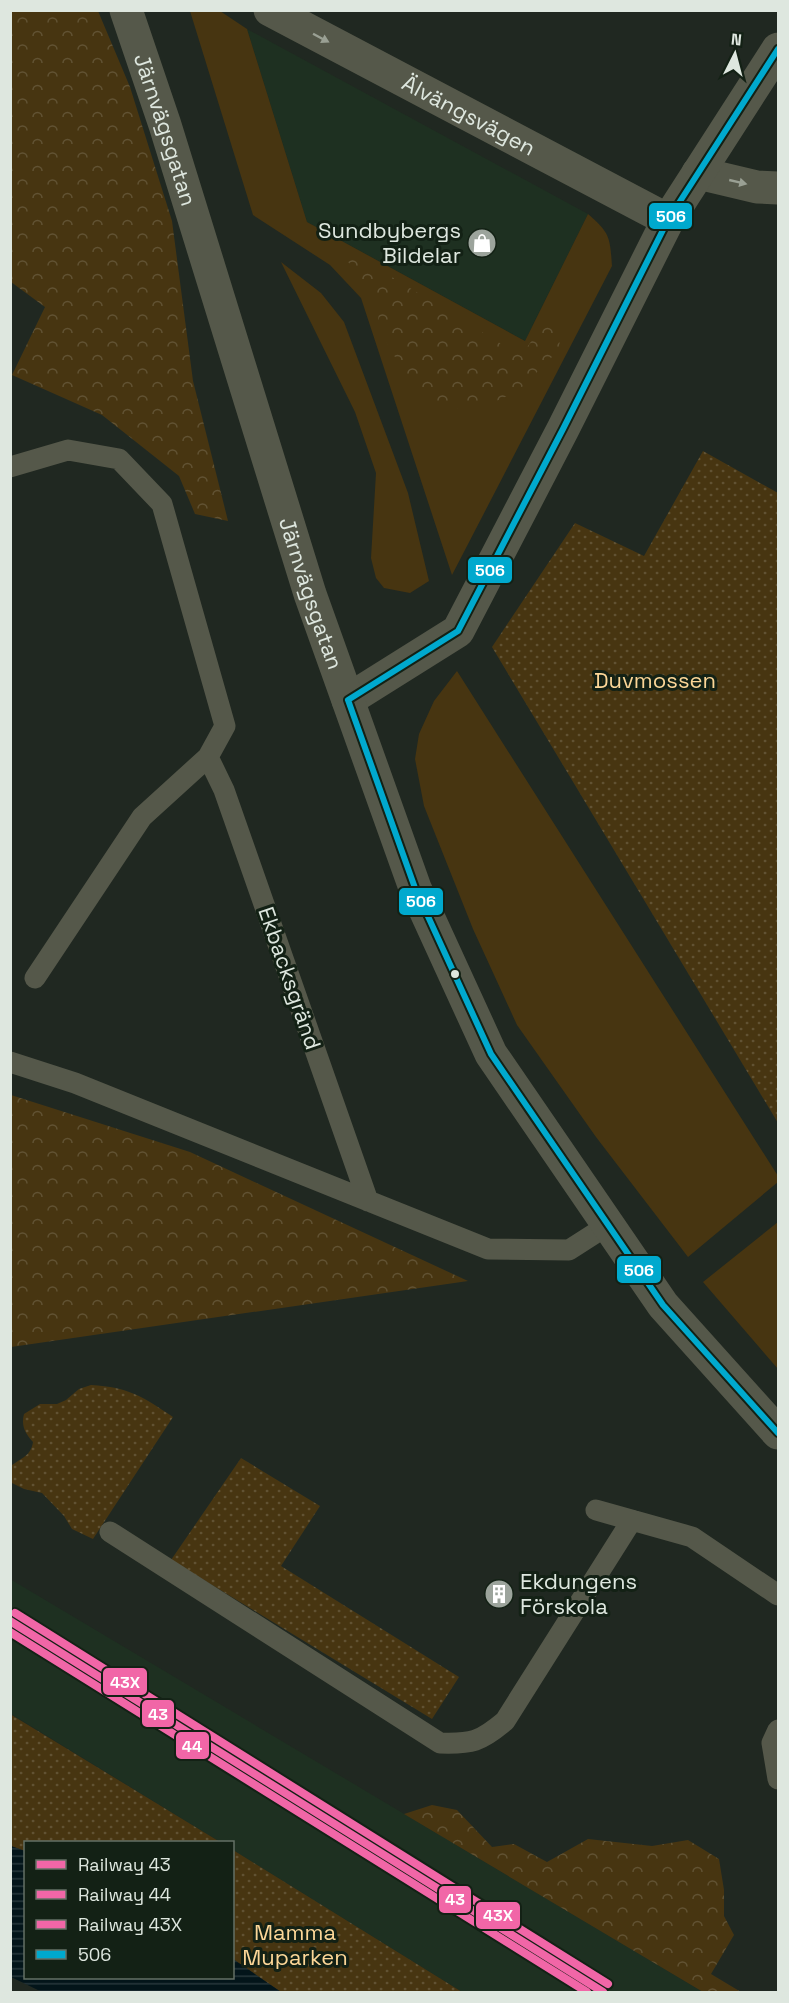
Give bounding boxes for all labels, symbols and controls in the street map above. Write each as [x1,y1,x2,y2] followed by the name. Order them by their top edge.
[705,24,765,84] north arrow
[730,29,743,51] text: N
[313,33,330,43] one-way arrow
[128,50,203,209] street label: Järnvägsgatan
[398,68,540,162] street label: Älvängsvägen
[729,178,747,188] one-way arrow
[648,202,693,230] line badge: 506
[656,206,686,227] text: 506
[318,216,461,269] place label: Sundbybergs Bildelar
[466,227,498,259] shop icon: Sundbybergs Bildelar
[273,514,350,673] street label: Järnvägsgatan
[467,556,513,584] line badge: 506
[475,560,505,581] text: 506
[594,666,716,694] park label: Duvmossen
[398,887,444,916] line badge: 506
[406,891,436,912] text: 506
[252,903,328,1053] street label: Ekbacksgränd
[449,968,461,980] unlabelled marker
[616,1255,662,1284] line badge: 506
[624,1260,654,1281] text: 506
[520,1567,637,1620] place label: Ekdungens Förskola
[483,1578,515,1610] building icon: Ekdungens Förskola
[102,1667,148,1696] line badge: 43X
[110,1672,140,1693] text: 43X
[141,1699,175,1728] line badge: 43
[148,1704,168,1725] text: 43
[175,1731,210,1760] line badge: 44
[182,1736,202,1757] text: 44
[24,1841,234,1979] legend
[78,1853,171,1876] text: Railway 43
[78,1883,171,1906] text: Railway 44
[438,1885,472,1914] line badge: 43
[445,1889,465,1910] text: 43
[475,1901,521,1930] line badge: 43X
[483,1905,513,1926] text: 43X
[78,1913,182,1936] text: Railway 43X
[242,1918,348,1971] park label: Mamma Muparken
[78,1943,111,1966] text: 506

